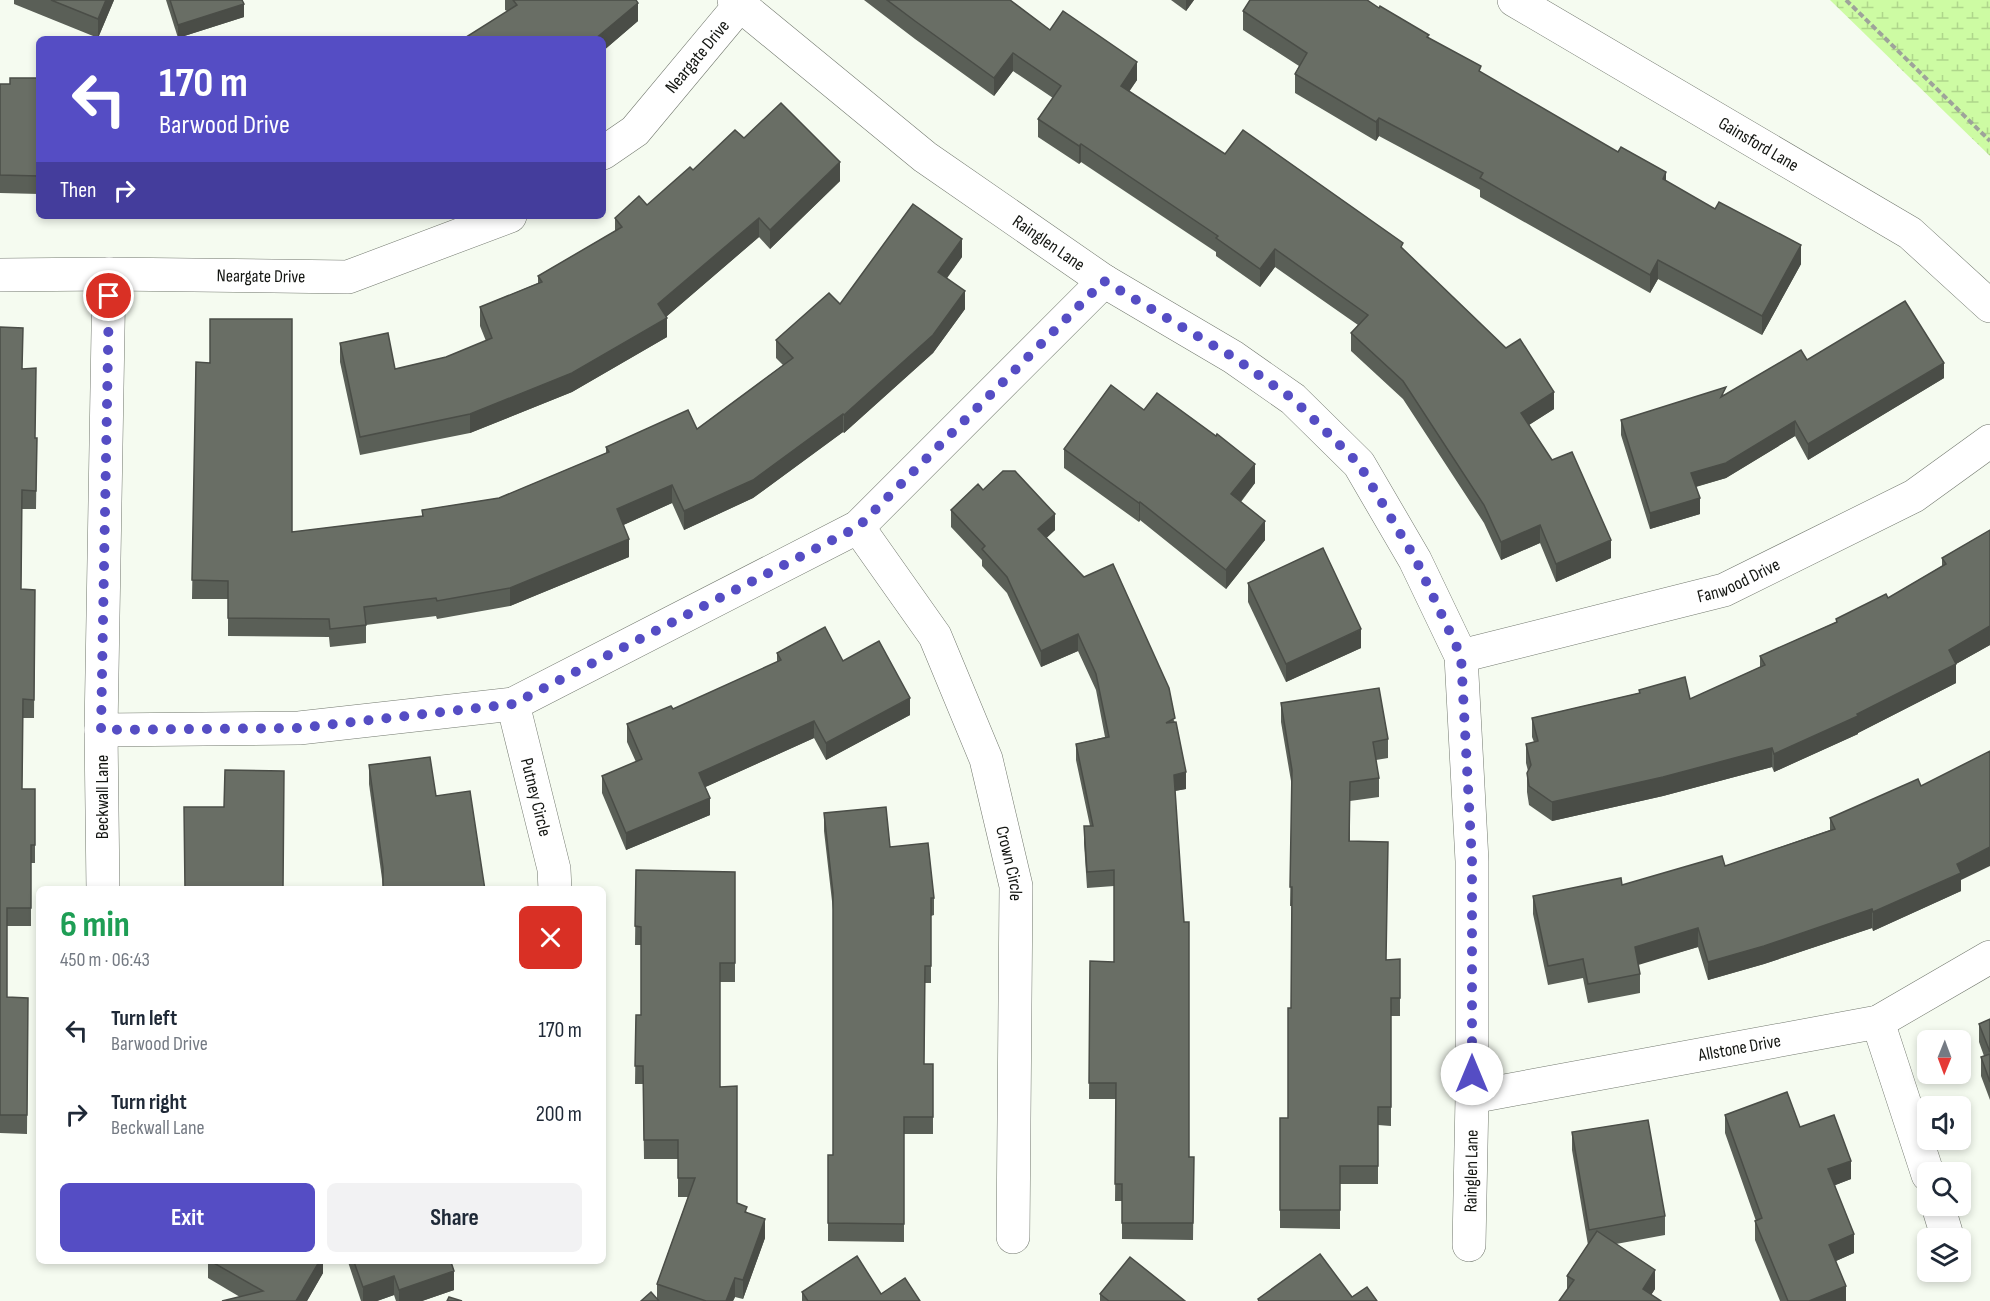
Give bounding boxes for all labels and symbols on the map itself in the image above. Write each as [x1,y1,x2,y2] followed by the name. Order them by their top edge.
[661,16,734,98] street label: Neargate Drive
[1715,113,1802,176] street label: Gainsford Lane
[1009,211,1089,276] street label: Rainglen Lane
[216,265,306,287] street label: Neargate Drive
[83,270,134,321] pin
[1695,554,1783,607] street label: Fanwood Drive
[92,755,113,839] street label: Beckwall Lane
[516,756,556,839] street label: Putney Circle
[991,824,1026,901] street label: Crown Circle
[1696,1030,1782,1066] street label: Allstone Drive
[1917,1030,1971,1084] north arrow
[1440,1042,1504,1106] position arrow
[1460,1129,1483,1213] street label: Rainglen Lane

